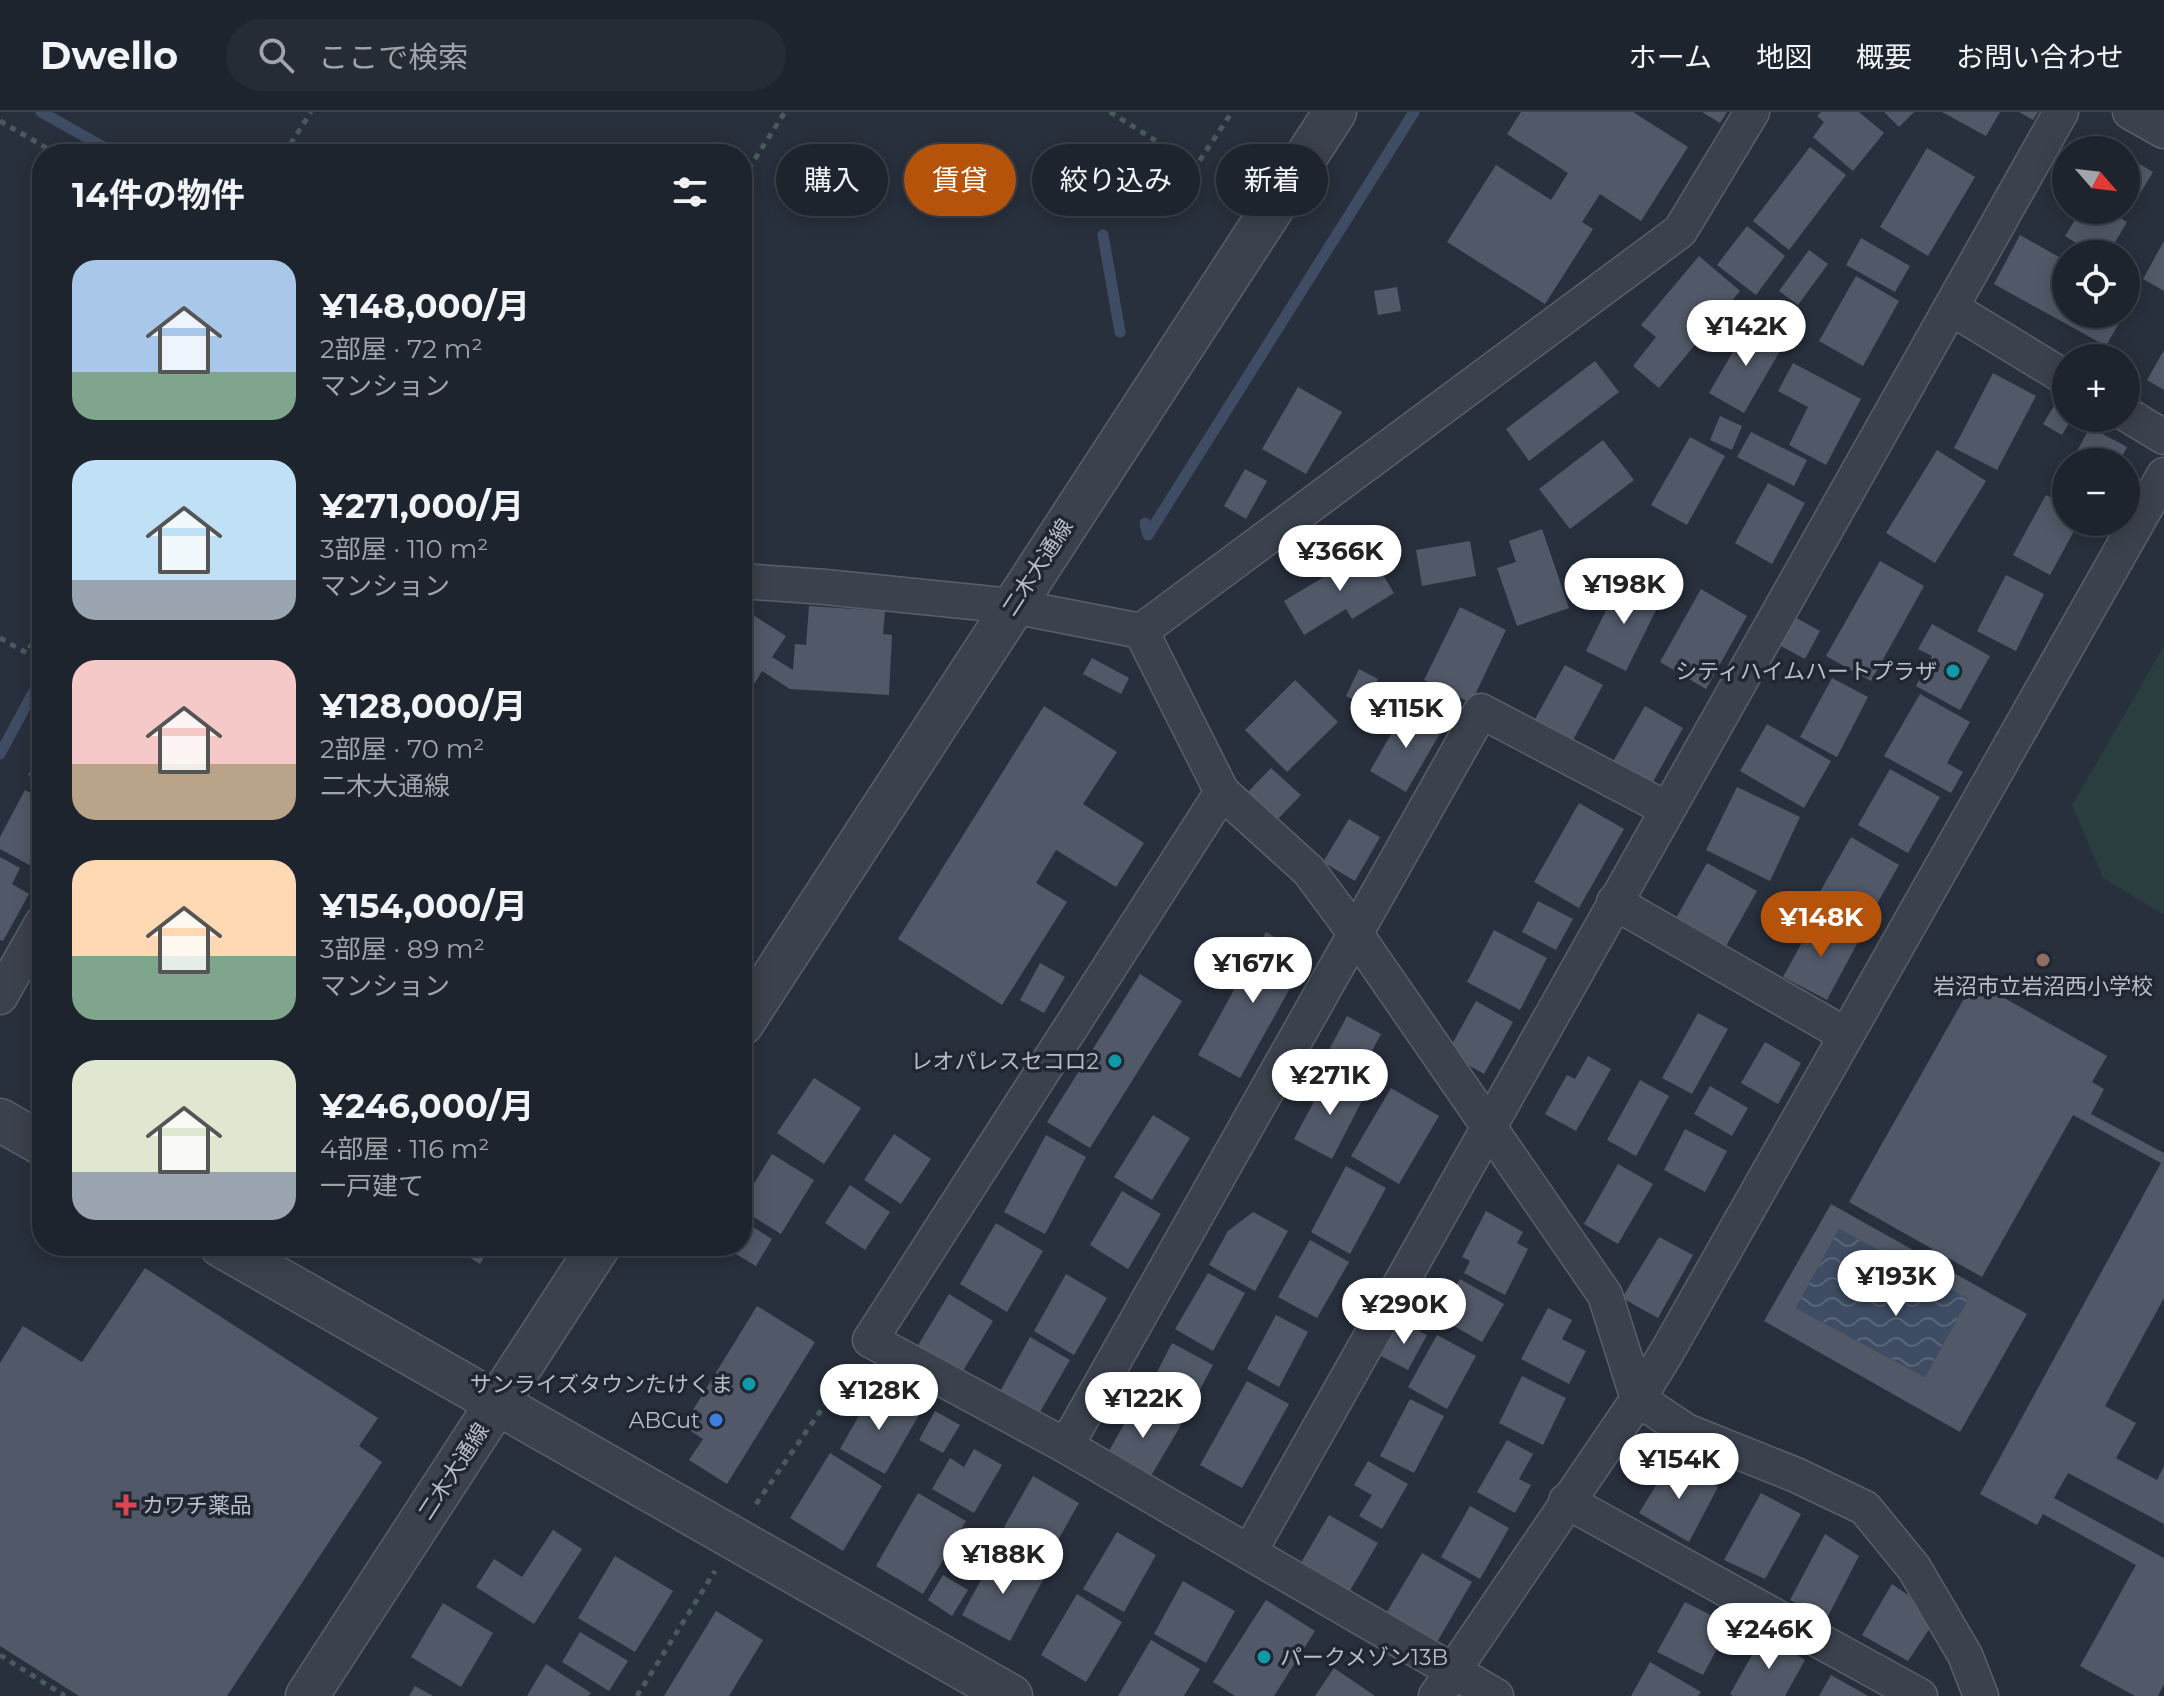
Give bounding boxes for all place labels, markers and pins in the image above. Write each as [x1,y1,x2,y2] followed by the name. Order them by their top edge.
[1690,300,1802,368] pin: ¥142K
[1284,525,1396,593] pin: ¥366K
[1568,558,1680,626] pin: ¥198K
[1675,658,1937,685] place label: シティハイムハートプラザ
[1944,662,1962,680] marker: シティハイムハートプラザ
[1350,682,1462,750] pin: ¥115K
[1765,891,1877,959] pin: ¥148K
[1197,937,1309,1005] pin: ¥167K
[2034,951,2052,969] marker: 岩沼市立岩沼西小学校
[1933,973,2153,1000] place label: 岩沼市立岩沼西小学校
[911,1048,1099,1075] place label: レオパレスセコロ2
[1274,1049,1386,1117] pin: ¥271K
[1106,1052,1124,1070] marker: レオパレスセコロ2
[1840,1250,1952,1318] pin: ¥193K
[1348,1278,1460,1346] pin: ¥290K
[823,1364,935,1432] pin: ¥128K
[470,1371,733,1398] place label: サンライズタウンたけくま
[1087,1372,1199,1440] pin: ¥122K
[740,1375,758,1393] marker: サンライズタウンたけくま
[629,1407,700,1434] place label: ABCut
[707,1411,725,1429] marker: ABCut
[1623,1433,1735,1501] pin: ¥154K
[142,1492,252,1519] place label: カワチ薬品
[117,1496,135,1514] marker: カワチ薬品
[947,1528,1059,1596] pin: ¥188K
[1713,1603,1825,1671] pin: ¥246K
[1280,1644,1448,1671] place label: パークメゾン13B
[1255,1648,1273,1666] marker: パークメゾン13B

